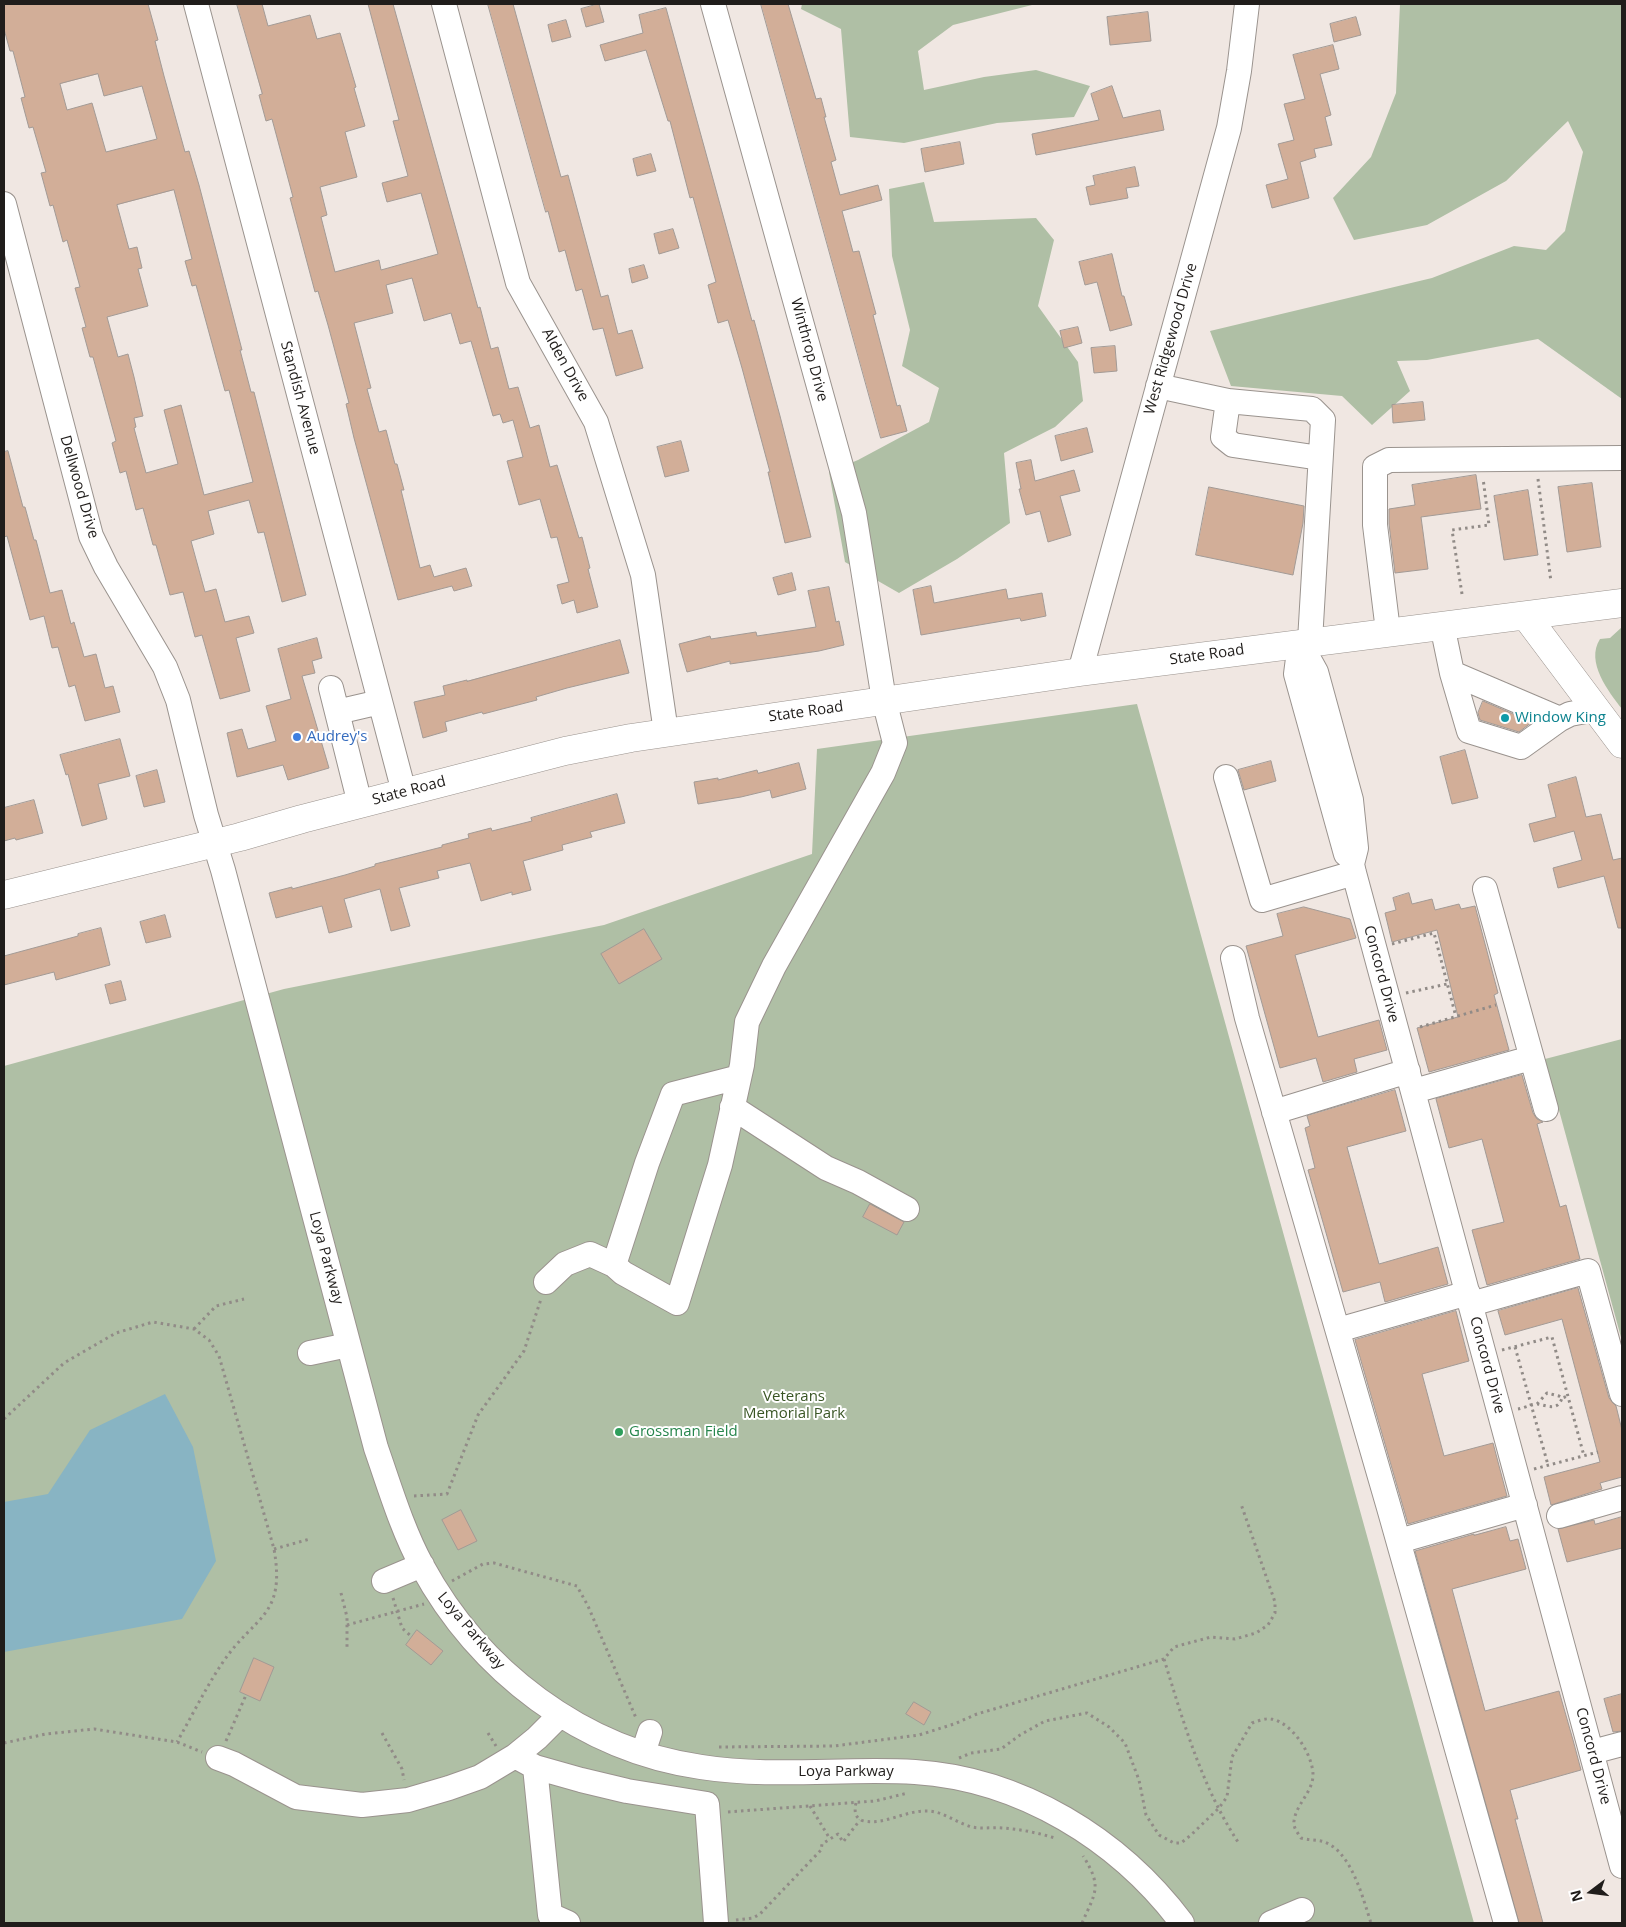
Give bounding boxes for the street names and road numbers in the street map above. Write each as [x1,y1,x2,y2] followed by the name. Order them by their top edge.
[1141,261,1201,417] street label: West Ridgewood Drive
[787,296,831,404] street label: Winthrop Drive
[538,325,592,405] street label: Alden Drive
[276,339,324,457] street label: Standish Avenue
[56,433,102,541] street label: Dellwood Drive
[1168,641,1246,669] street label: State Road
[767,698,845,726] street label: State Road
[370,773,448,809] street label: State Road
[1359,923,1403,1025] street label: Concord Drive
[305,1210,347,1306] street label: Loya Parkway
[1465,1314,1509,1416] street label: Concord Drive
[433,1589,509,1673] street label: Loya Parkway
[1571,1705,1615,1807] street label: Concord Drive
[798,1763,894,1781] street label: Loya Parkway

